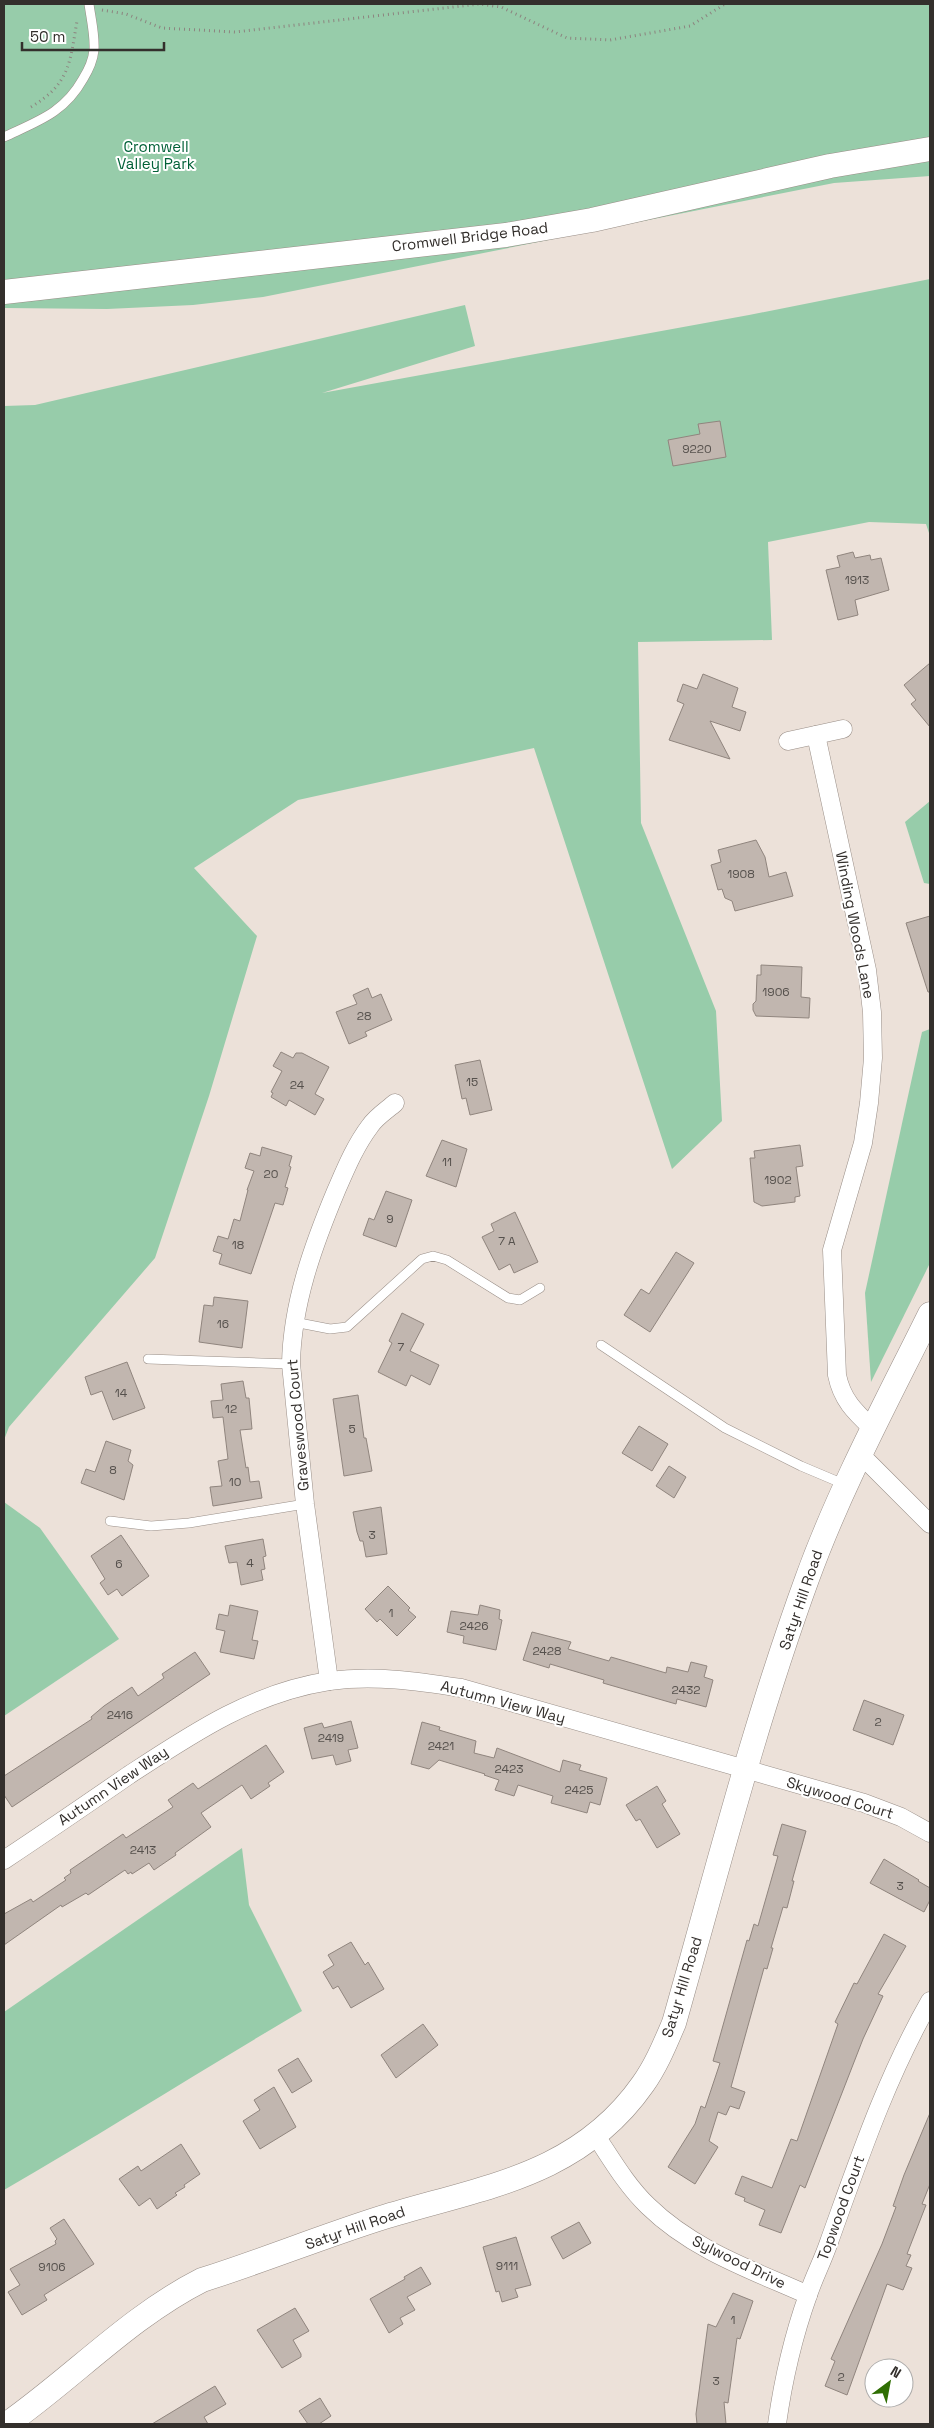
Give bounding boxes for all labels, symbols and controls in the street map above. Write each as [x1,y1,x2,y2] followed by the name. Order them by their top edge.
[22,20,165,52] scale bar
[30,27,65,46] text: 50 m
[117,137,195,173] park label: Cromwell Valley Park
[391,217,549,256] street label: Cromwell Bridge Road
[682,441,712,457] house number: 9220
[845,572,869,588] house number: 1913
[832,850,879,1000] street label: Winding Woods Lane
[727,866,755,882] house number: 1908
[762,984,790,1000] house number: 1906
[357,1008,371,1024] house number: 28
[466,1074,478,1090] house number: 15
[290,1077,305,1093] house number: 24
[442,1154,452,1170] house number: 11
[264,1166,278,1182] house number: 20
[764,1172,792,1188] house number: 1902
[386,1211,394,1227] house number: 9
[498,1233,516,1249] house number: 7 A
[232,1237,244,1253] house number: 18
[217,1316,229,1332] house number: 16
[398,1339,405,1355] house number: 7
[282,1358,313,1492] street label: Graveswood Court
[115,1385,128,1401] house number: 14
[225,1401,237,1417] house number: 12
[348,1421,356,1437] house number: 5
[109,1462,117,1478] house number: 8
[229,1474,241,1490] house number: 10
[368,1527,376,1543] house number: 3
[775,1547,827,1652] street label: Satyr Hill Road
[246,1555,254,1571] house number: 4
[115,1556,123,1572] house number: 6
[388,1605,394,1621] house number: 1
[460,1618,488,1634] house number: 2426
[532,1643,562,1659] house number: 2428
[439,1676,568,1727] street label: Autumn View Way
[672,1682,700,1698] house number: 2432
[107,1707,133,1723] house number: 2416
[874,1714,882,1730] house number: 2
[318,1730,344,1746] house number: 2419
[428,1738,454,1754] house number: 2421
[54,1742,171,1829] street label: Autumn View Way
[495,1761,523,1777] house number: 2423
[784,1772,896,1823] street label: Skywood Court
[565,1782,593,1798] house number: 2425
[130,1842,156,1858] house number: 2413
[896,1878,904,1894] house number: 3
[657,1934,706,2040] street label: Satyr Hill Road
[813,2152,868,2263] street label: Topwood Court
[302,2202,407,2254] street label: Satyr Hill Road
[689,2231,789,2292] street label: Sylwood Drive
[496,2258,518,2274] house number: 9111
[38,2259,66,2275] house number: 9106
[730,2312,736,2328] house number: 1
[864,2358,914,2408] north arrow
[887,2362,905,2382] text: N
[837,2369,845,2385] house number: 2
[712,2373,720,2389] house number: 3

